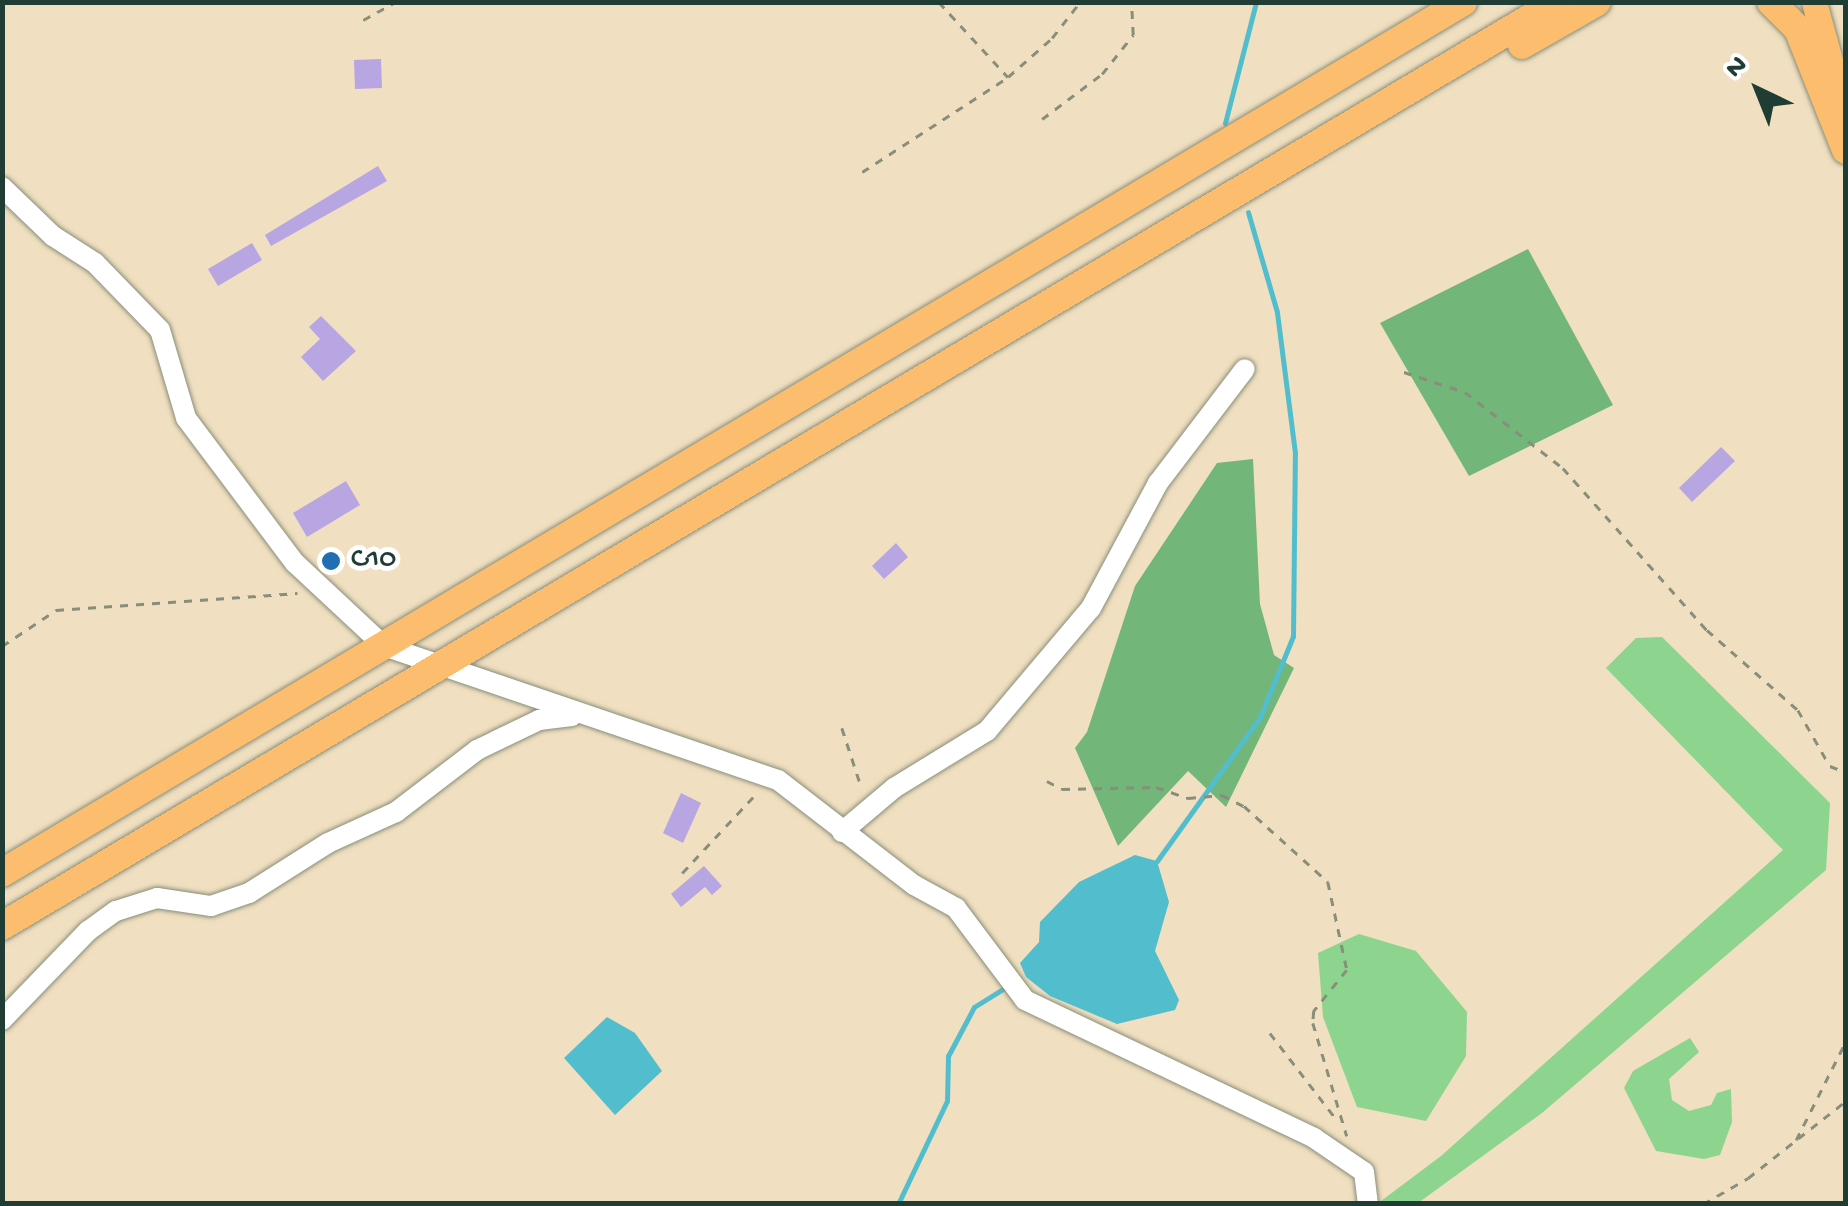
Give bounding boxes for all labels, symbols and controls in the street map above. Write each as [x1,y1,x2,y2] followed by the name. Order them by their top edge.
[1708,40,1808,140] north arrow
[1719,49,1755,86] text: N
[351,543,396,579] place label: C10
[320,550,342,572] marker: C10

